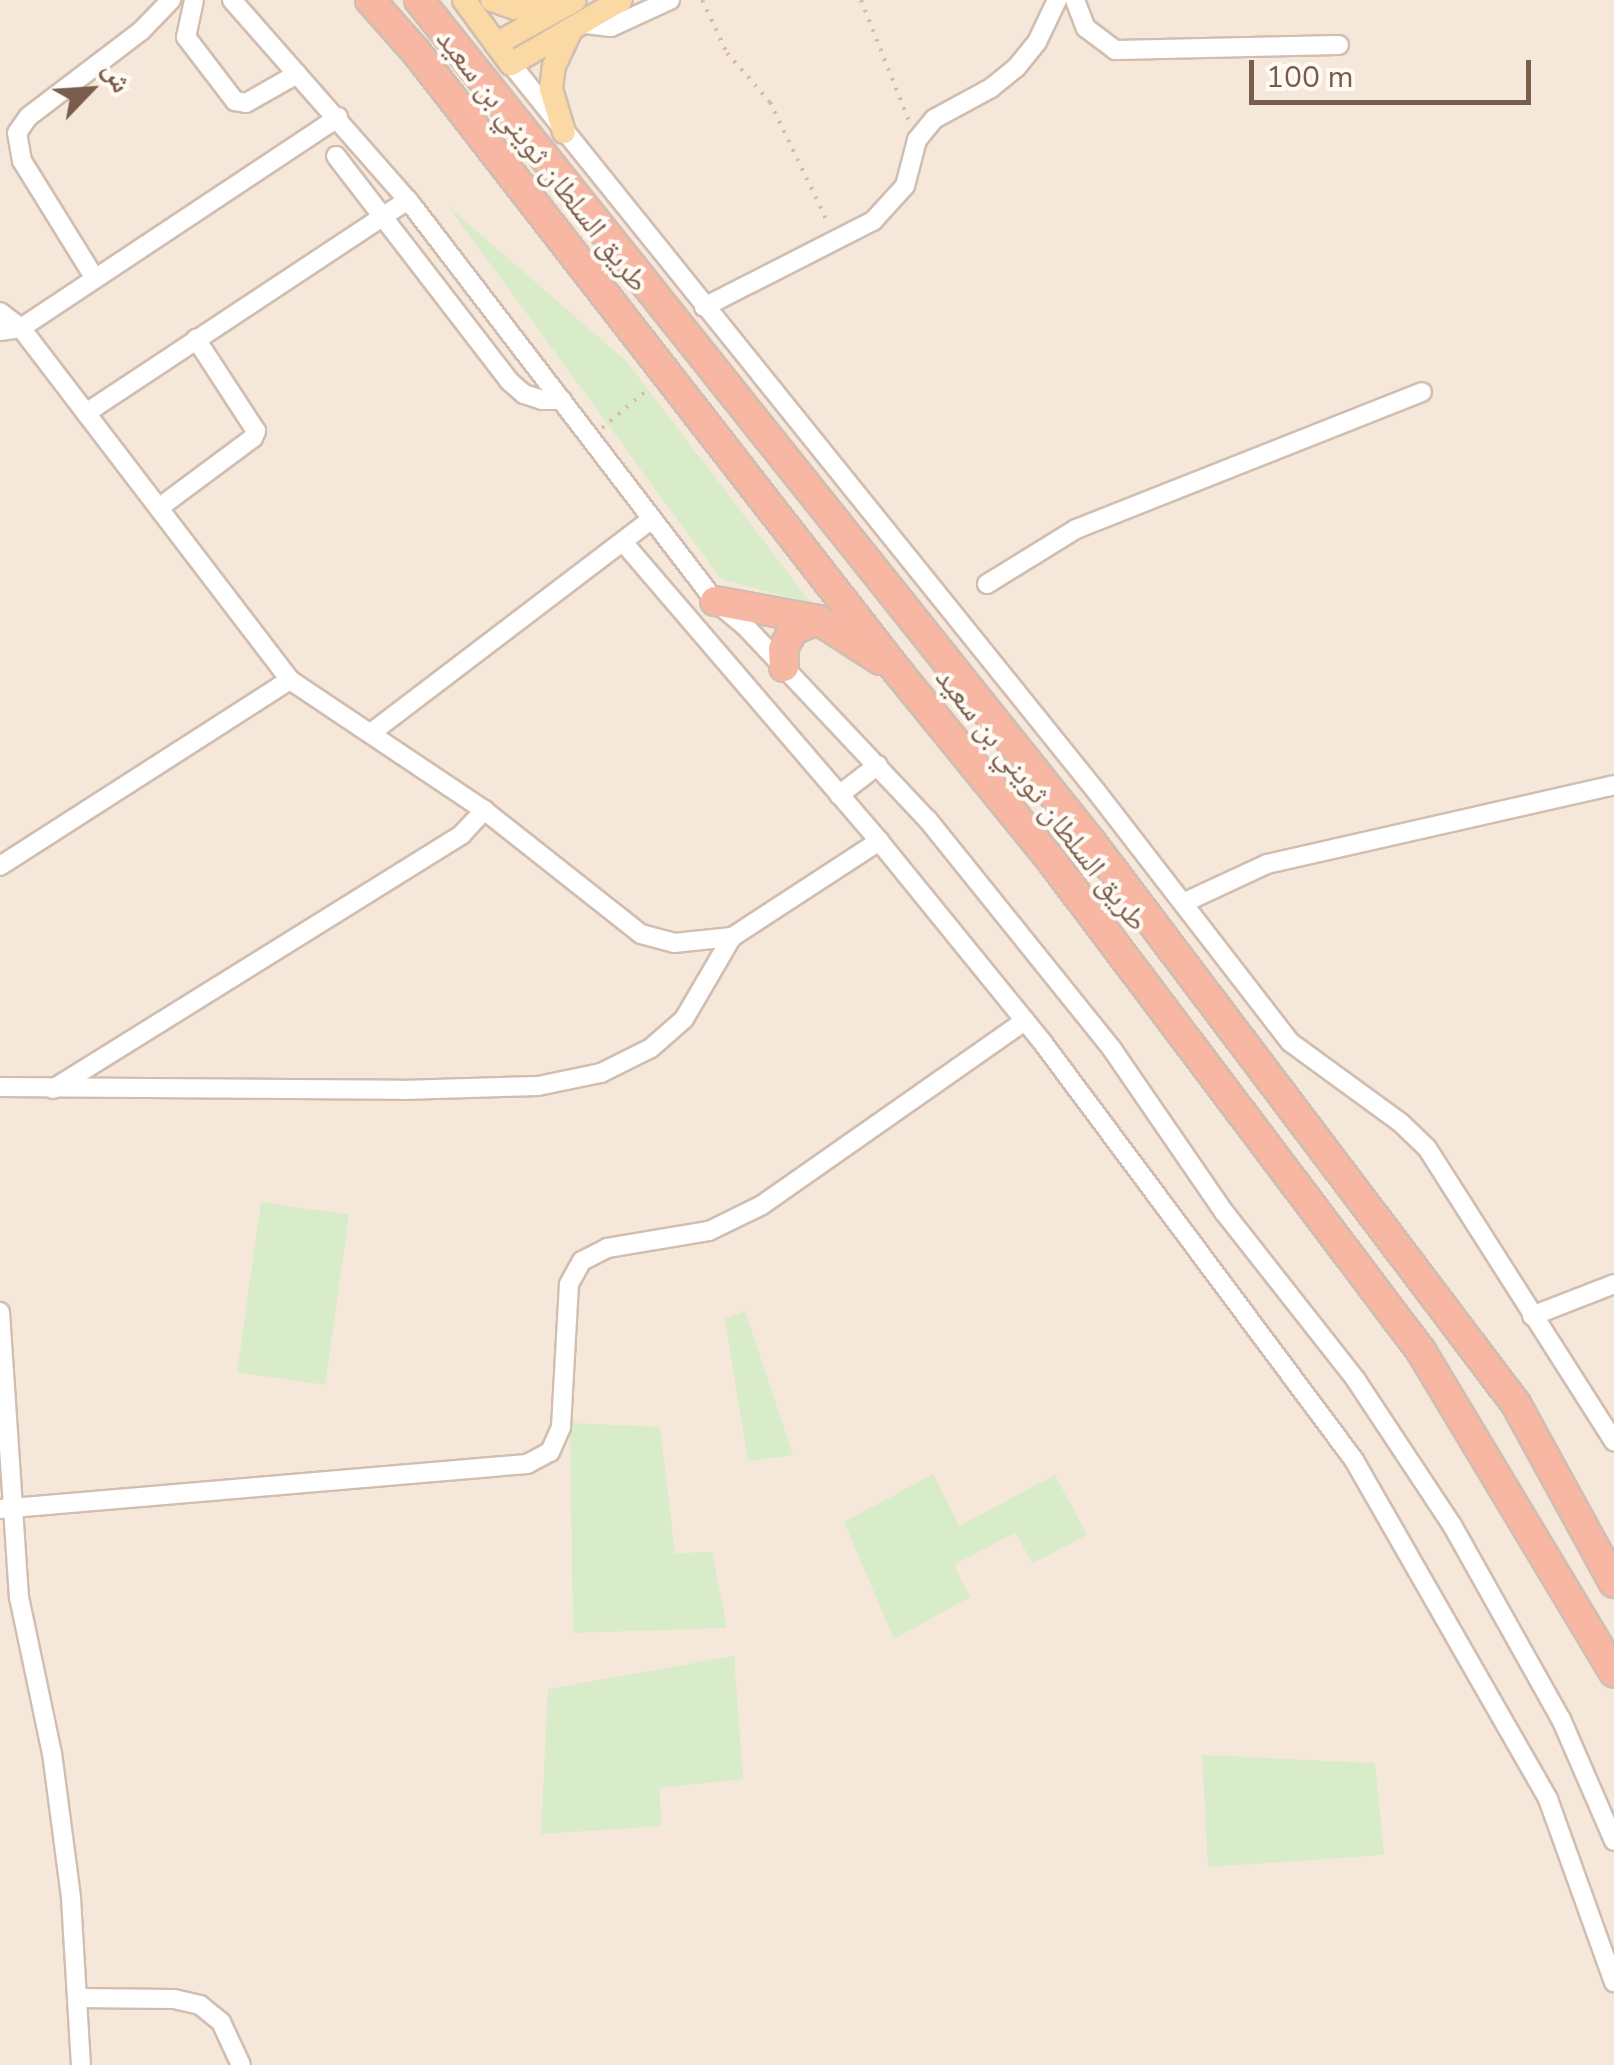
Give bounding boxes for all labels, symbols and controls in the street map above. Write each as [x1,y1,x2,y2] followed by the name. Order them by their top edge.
[428,22,656,300] street label: طريق السلطان ثويني بن سعيد
[40,40,140,140] north arrow
[1254,40,1536,102] scale bar
[94,56,141,99] text: ش
[1266,57,1353,98] text: 100 m
[927,661,1155,939] street label: طريق السلطان ثويني بن سعيد

